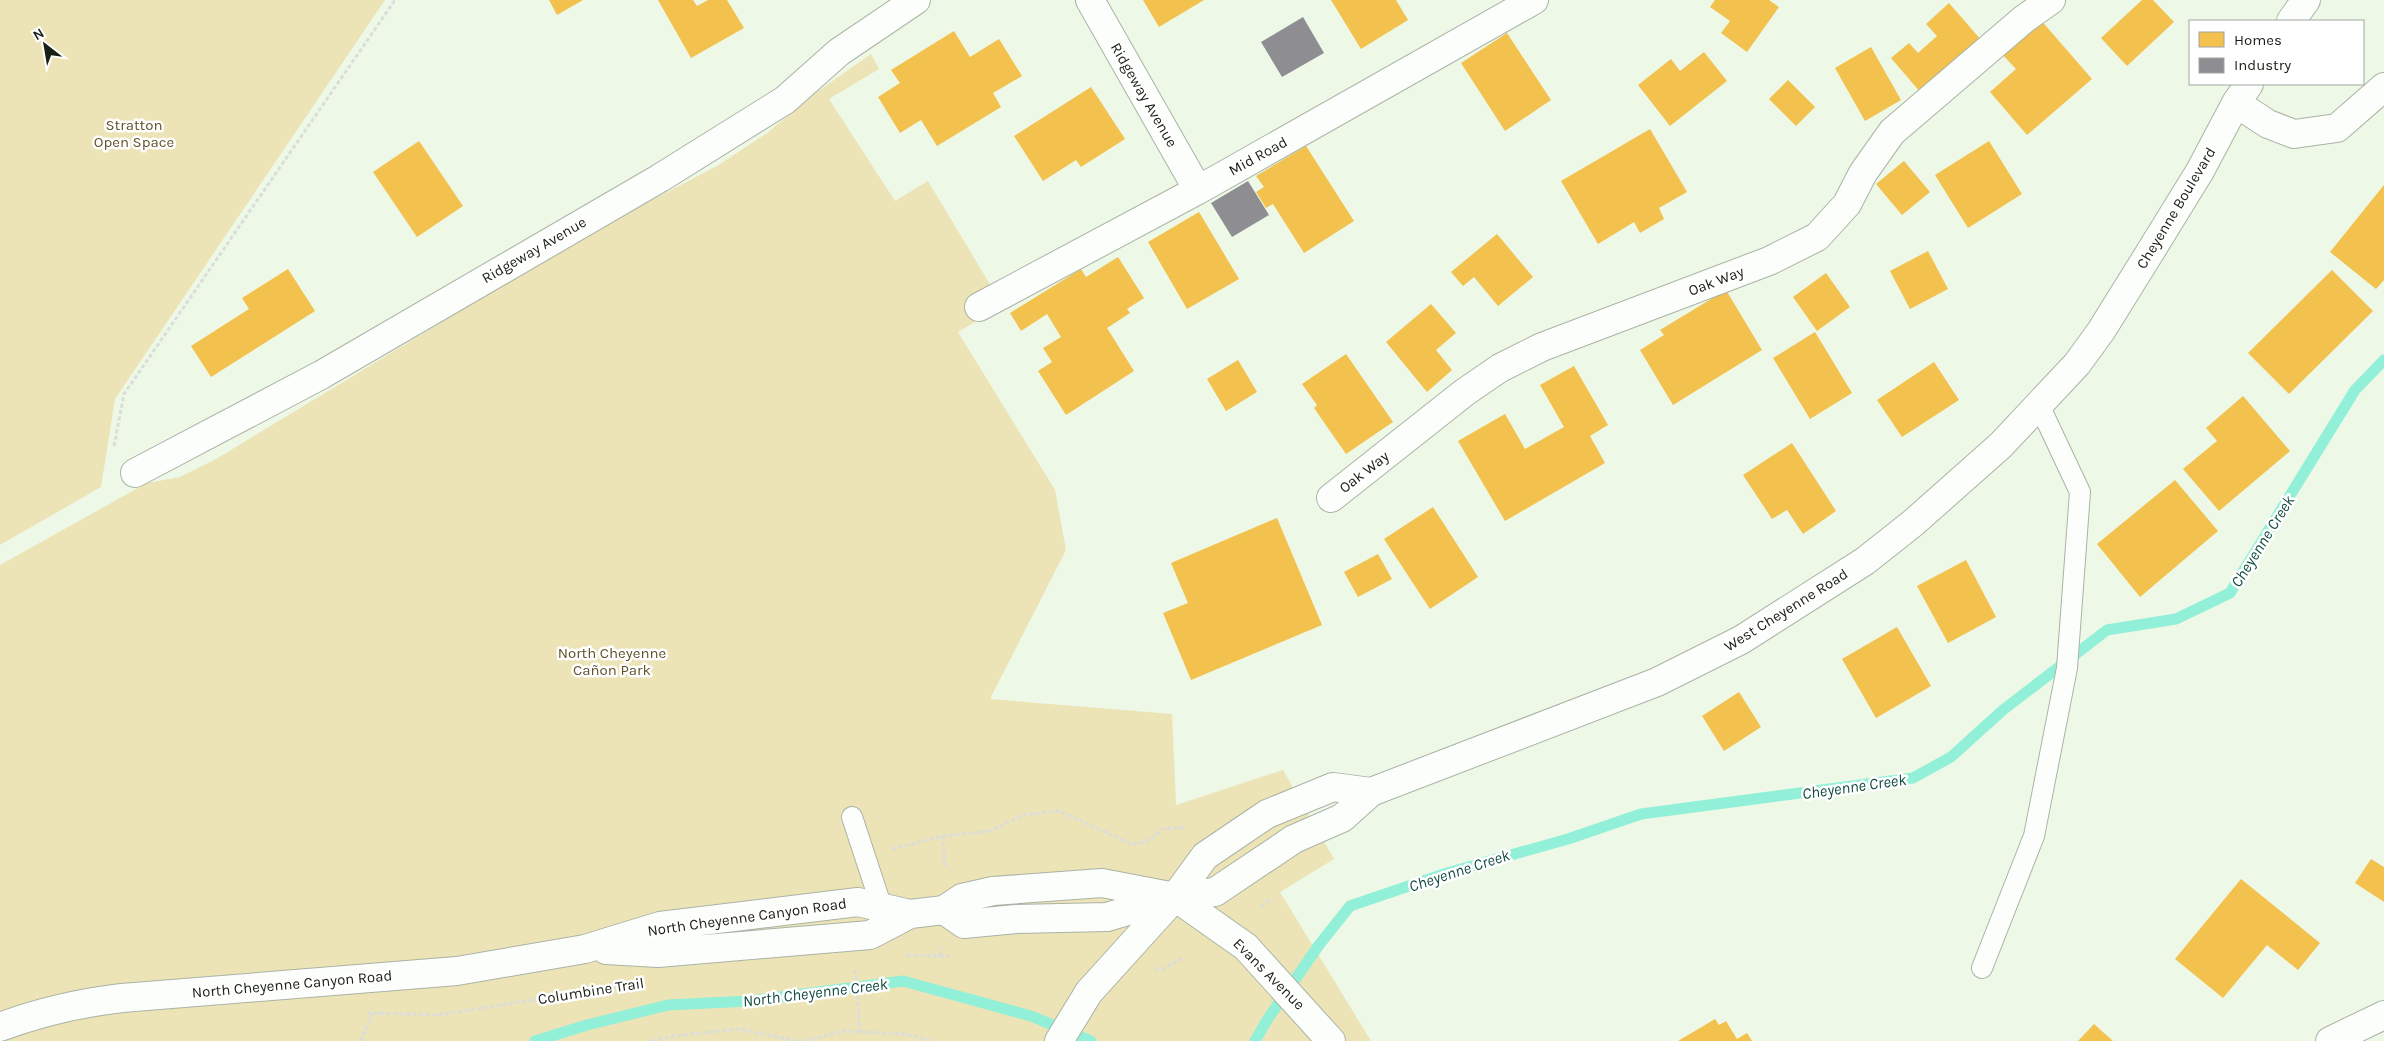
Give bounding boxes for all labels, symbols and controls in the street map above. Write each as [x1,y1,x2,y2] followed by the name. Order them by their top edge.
[20,20,70,70] north arrow
[2189,20,2364,85] legend
[30,24,47,44] text: N
[2234,31,2282,49] text: Homes
[1107,40,1181,150] street label: Ridgeway Avenue
[2234,56,2291,74] text: Industry
[94,116,174,151] park label: Stratton Open Space
[1226,133,1290,179] street label: Mid Road
[2133,144,2219,272] street label: Cheyenne Boulevard
[479,213,589,287] street label: Ridgeway Avenue
[1686,262,1746,300] street label: Oak Way
[1336,447,1392,497] street label: Oak Way
[2227,491,2299,591] water label: Cheyenne Creek
[1721,565,1851,655] street label: West Cheyenne Road
[558,644,666,679] park label: North Cheyenne Cañon Park
[1801,770,1908,803] water label: Cheyenne Creek
[1406,845,1513,896] water label: Cheyenne Creek
[646,894,848,940] street label: North Cheyenne Canyon Road
[1229,934,1309,1014] street label: Evans Avenue
[191,966,393,1002] street label: North Cheyenne Canyon Road
[537,974,645,1008] street label: Columbine Trail
[742,974,889,1011] water label: North Cheyenne Creek

